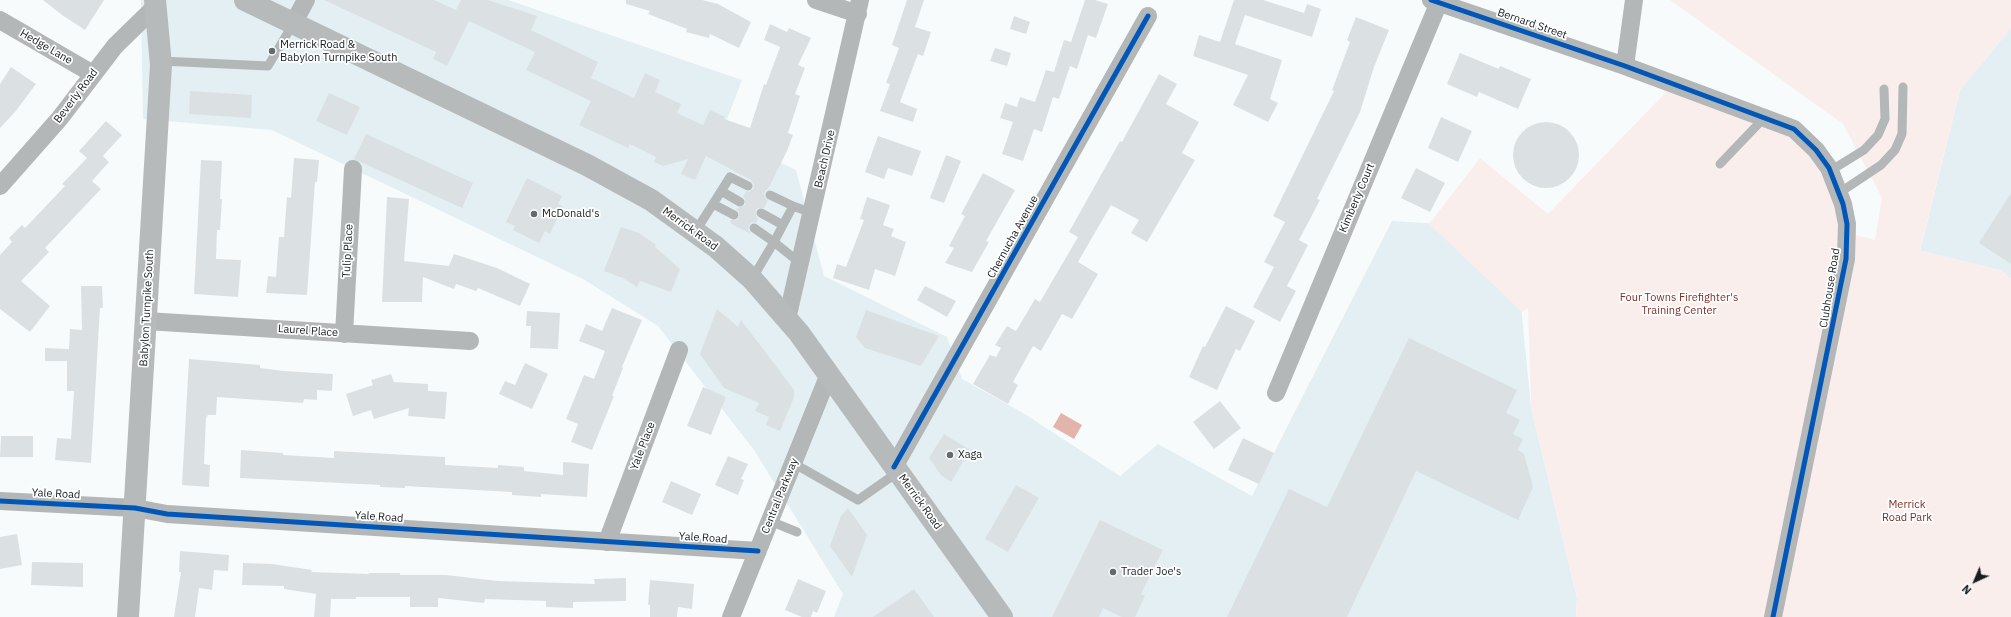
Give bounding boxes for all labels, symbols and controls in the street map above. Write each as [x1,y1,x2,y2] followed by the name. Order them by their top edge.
[1496,6,1568,42] street label: Bernard Street
[17,27,75,67] street label: Hedge Lane
[280,38,397,64] place label: Merrick Road & Babylon Turnpike South
[267,46,277,56] marker: Merrick Road & Babylon Turnpike South
[51,66,101,126] street label: Beverly Road
[812,129,838,189] street label: Beach Drive
[1336,161,1378,235] street label: Kimberly Court
[985,193,1041,281] street label: Chernucha Avenue
[660,205,720,253] street label: Merrick Road
[542,207,600,221] place label: McDonald's
[529,209,539,219] marker: McDonald's
[340,224,356,278] street label: Tulip Place
[1817,247,1843,329] street label: Clubhouse Road
[137,249,157,367] street label: Babylon Turnpike South
[1620,291,1738,317] park label: Four Towns Firefighter's Training Center
[277,322,339,340] street label: Laurel Place
[628,420,658,472] street label: Yale Place
[958,448,982,462] place label: Xaga
[945,450,955,460] marker: Xaga
[759,456,801,536] street label: Central Parkway
[896,472,944,532] street label: Merrick Road
[31,486,81,502] street label: Yale Road
[1882,498,1932,524] park label: Merrick Road Park
[354,509,404,525] street label: Yale Road
[678,530,728,546] street label: Yale Road
[1955,561,1995,601] north arrow
[1121,565,1181,579] place label: Trader Joe's
[1108,567,1118,577] marker: Trader Joe's
[1959,582,1974,597] text: N

